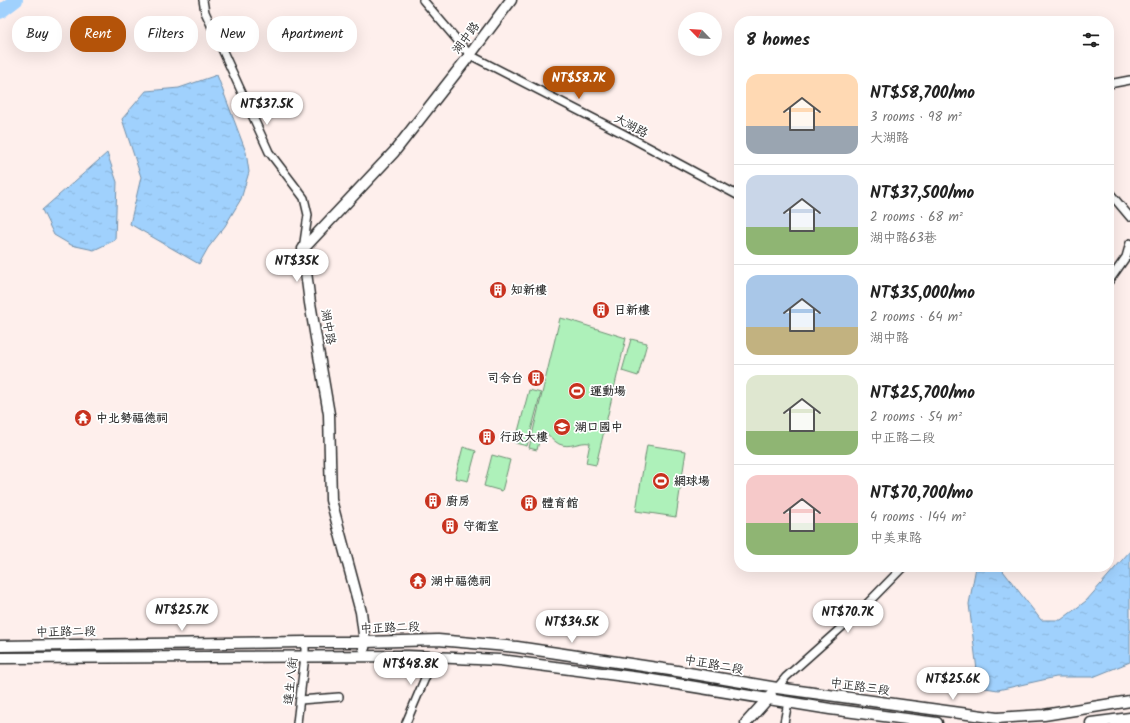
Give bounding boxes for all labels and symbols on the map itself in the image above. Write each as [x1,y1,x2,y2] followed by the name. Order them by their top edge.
[678,12,722,56] north arrow
[448,18,484,58] street label: 湖中路
[538,66,620,100] pin: NT$58.7K
[226,92,308,126] pin: NT$37.5K
[611,109,651,143] street label: 大湖路
[264,249,330,283] pin: NT$35K
[488,280,508,300] building icon: 知新樓
[511,281,547,300] place label: 知新樓
[591,300,611,320] building icon: 日新樓
[614,301,650,320] place label: 日新樓
[316,308,340,346] street label: 湖中路
[526,368,546,388] building icon: 司令台
[487,369,523,388] place label: 司令台
[567,381,587,401] sports icon: 運動場
[590,382,626,401] place label: 運動場
[73,408,93,428] temple icon: 中北勢福德祠
[96,409,168,428] place label: 中北勢福德祠
[552,417,572,437] school or university icon: 湖口國中
[575,418,623,437] place label: 湖口國中
[477,427,497,447] building icon: 行政大樓
[500,428,548,447] place label: 行政大樓
[651,471,671,491] sports icon: 網球場
[674,472,710,491] place label: 網球場
[423,491,443,511] building icon: 廚房
[446,492,470,511] place label: 廚房
[519,493,539,513] building icon: 體育館
[542,494,579,513] place label: 體育館
[440,516,460,536] building icon: 守衛室
[463,517,499,536] place label: 守衛室
[408,571,428,591] temple icon: 湖中福德祠
[431,572,491,591] place label: 湖中福德祠
[141,598,223,632] pin: NT$25.7K
[807,600,889,634] pin: NT$70.7K
[531,610,613,644] pin: NT$34.5K
[360,617,420,639] street label: 中正路二段
[36,622,96,642] street label: 中正路二段
[683,650,745,680] street label: 中正路二段
[370,652,452,686] pin: NT$48.8K
[279,656,303,706] street label: 達生八街
[912,667,994,701] pin: NT$25.6K
[829,673,891,701] street label: 中正路三段

